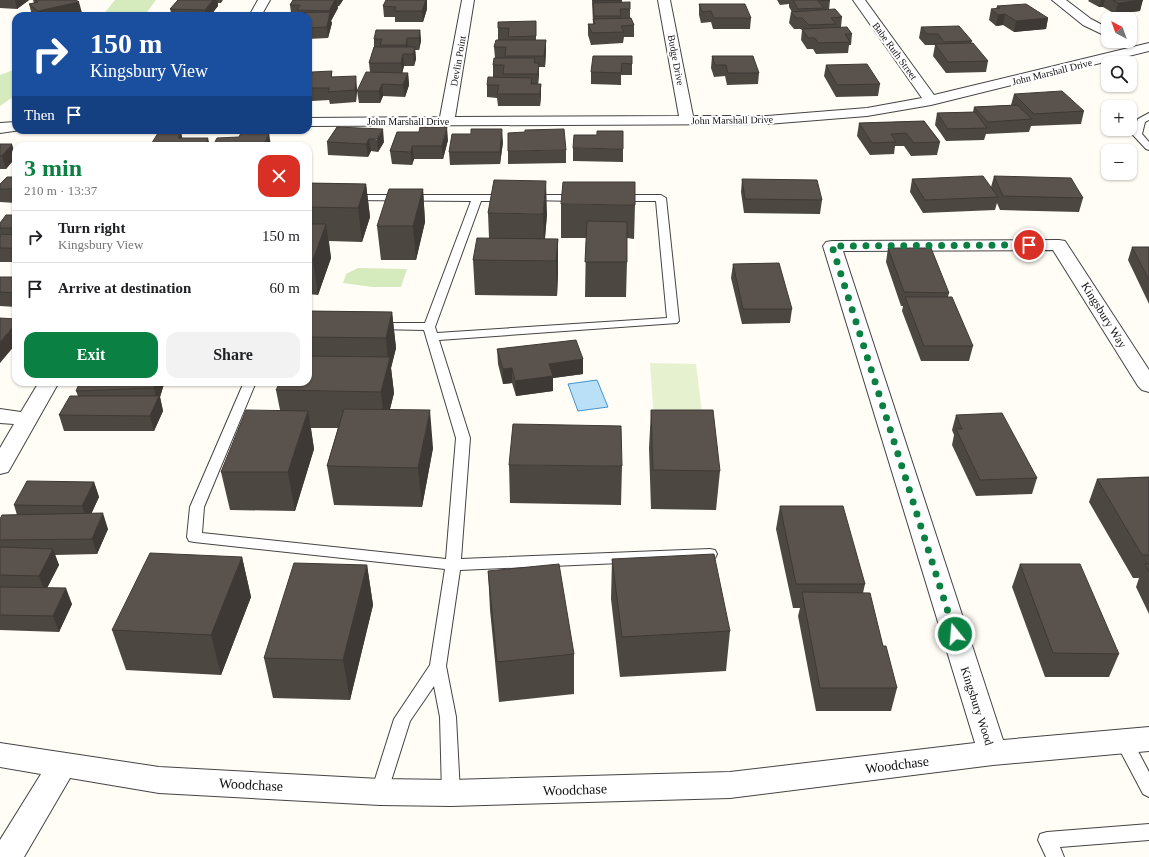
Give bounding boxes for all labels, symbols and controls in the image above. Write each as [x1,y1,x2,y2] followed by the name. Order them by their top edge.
[1101,12,1137,48] north arrow
[1101,12,1137,180] map controls
[870,20,920,82] street label: Babe Ruth Street
[24,28,76,80] icon: right
[90,28,162,59] text: 150 m
[666,34,686,87] street label: Budge Drive
[448,35,468,87] street label: Devlin Point
[1101,56,1137,92] button: search
[1011,57,1094,87] street label: John Marshall Drive
[90,61,208,81] text: Kingsbury View
[1101,100,1137,136] button: +
[63,104,85,126] icon: arrive
[24,107,55,123] text: Then
[691,114,774,126] street label: John Marshall Drive
[367,116,450,127] street label: John Marshall Drive
[1101,144,1137,180] button: −
[24,155,82,181] text: 3 min
[258,155,300,197] button: close
[24,183,97,198] text: 210 m · 13:37
[58,220,125,236] text: Turn right
[24,226,46,248] icon: right
[262,228,300,244] text: 150 m
[1012,228,1046,262] pin
[1018,234,1040,256] icon: arrive
[58,237,143,252] text: Kingsbury View
[24,278,46,300] icon: arrive
[1078,279,1130,351] street label: Kingsbury Way
[58,280,191,296] text: Arrive at destination
[270,280,300,296] text: 60 m
[24,332,158,378] button: Exit
[166,332,300,378] button: Share
[934,613,976,655] position arrow
[958,665,996,747] street label: Kingsbury Wood
[864,754,930,776] street label: Woodchase
[219,776,283,794] street label: Woodchase
[543,781,607,799] street label: Woodchase

